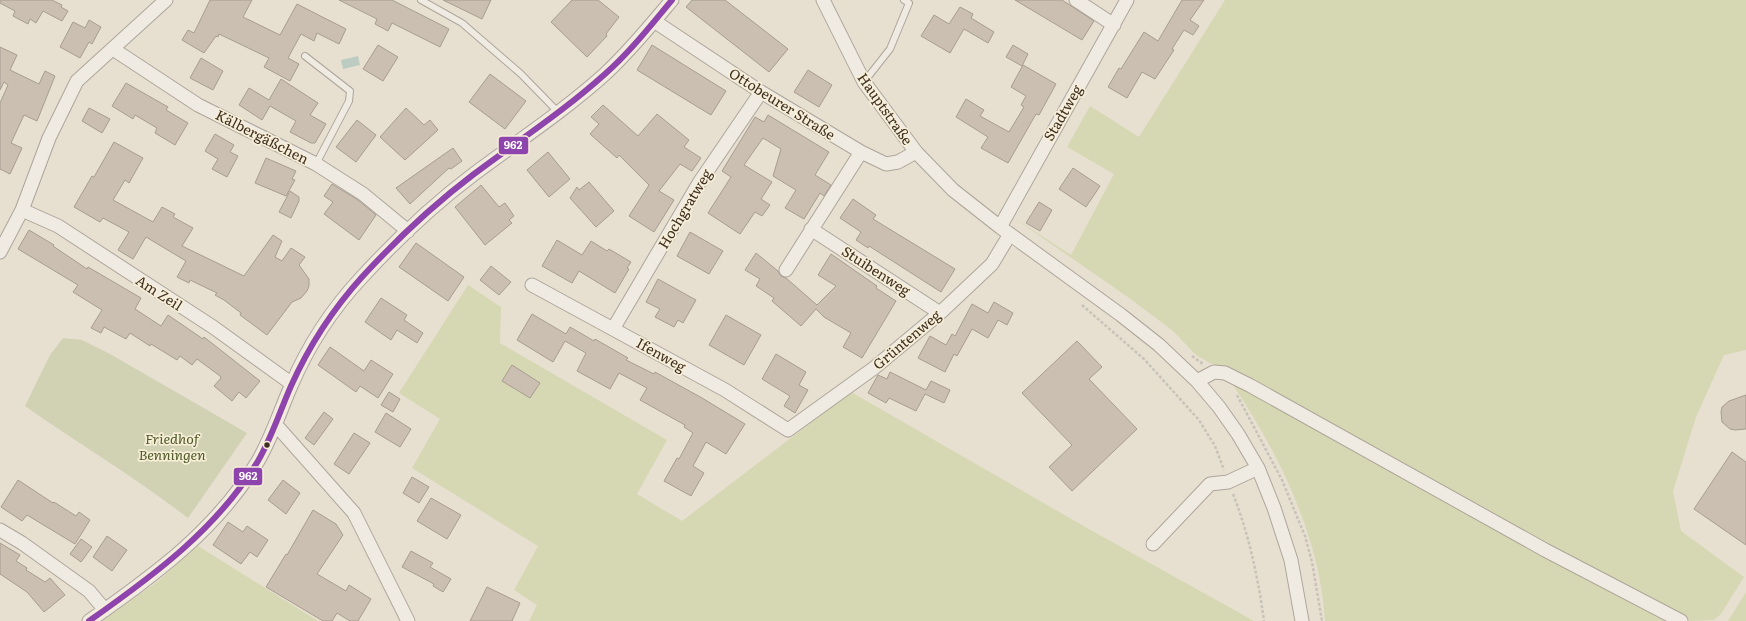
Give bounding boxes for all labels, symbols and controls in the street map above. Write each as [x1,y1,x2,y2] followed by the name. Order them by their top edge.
[726,62,839,144] street label: Ottobeurer Straße
[854,68,918,149] street label: Hauptstraße
[1038,81,1086,144] street label: Stadtweg
[212,104,312,168] street label: Kälbergäßchen
[498,136,529,155] line badge: 962
[504,136,522,152] text: 962
[652,165,716,252] street label: Hochgratweg
[838,240,915,300] street label: Stuibenweg
[132,270,187,315] street label: Am Zeil
[868,305,945,374] street label: Grüntenweg
[633,332,690,376] street label: Ifenweg
[139,428,206,464] park label: Friedhof Benningen
[262,440,272,450] unlabelled marker
[233,467,263,486] line badge: 962
[239,467,257,483] text: 962

